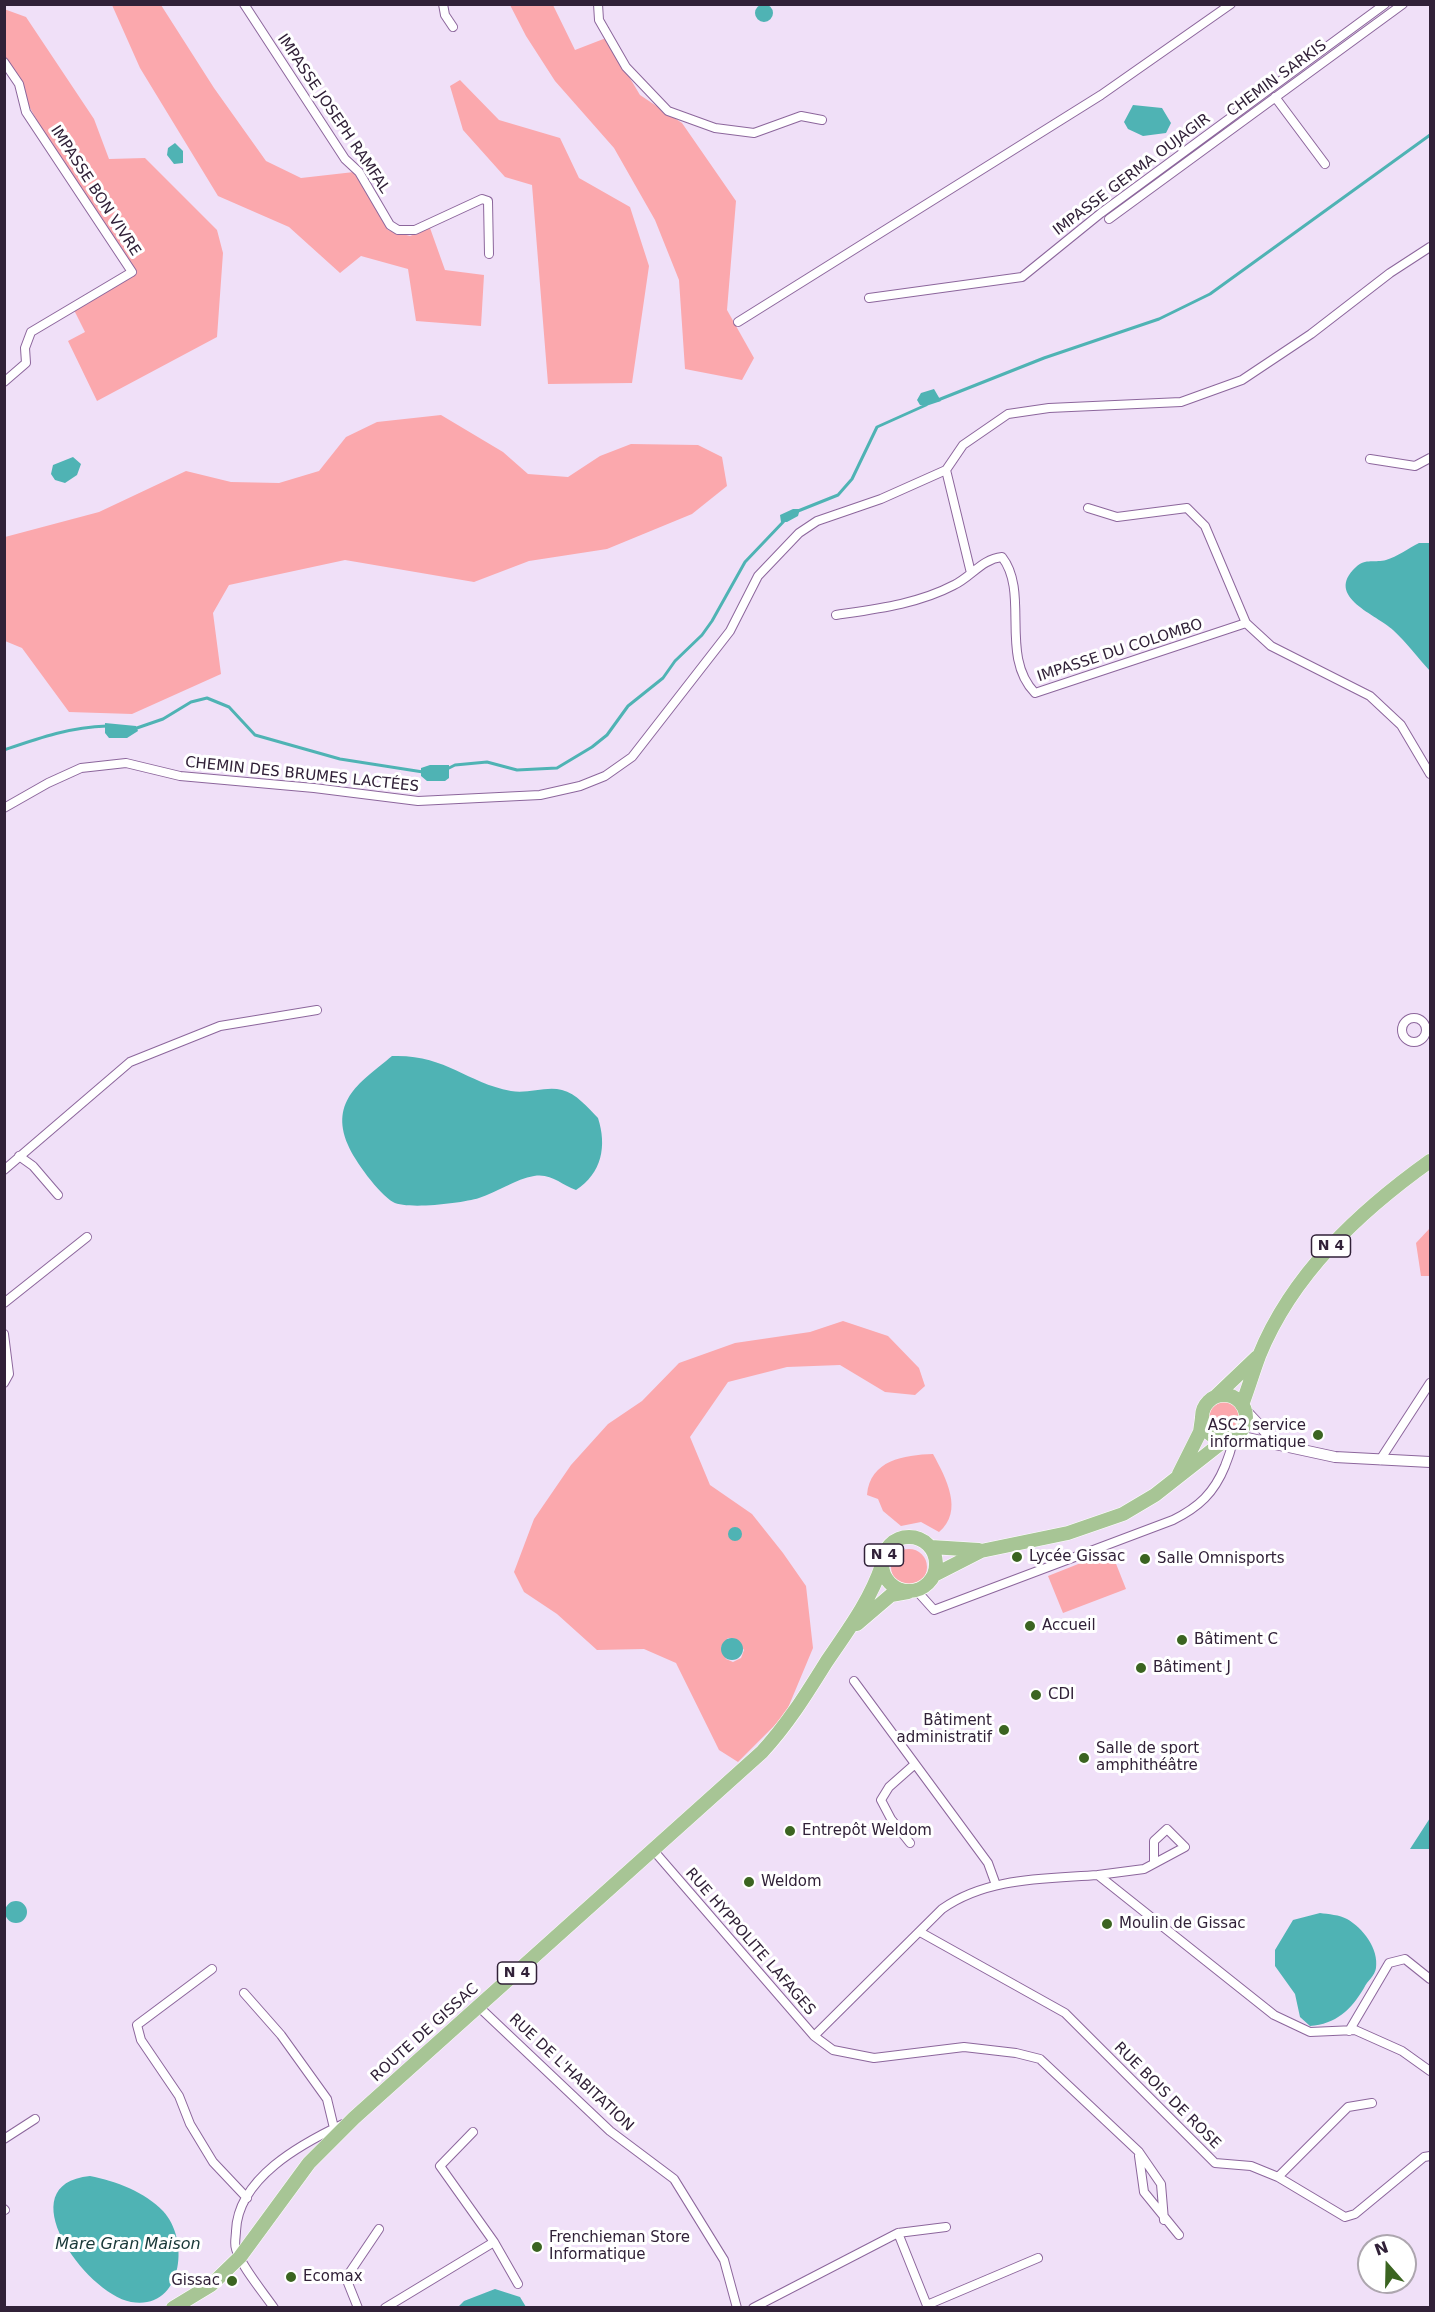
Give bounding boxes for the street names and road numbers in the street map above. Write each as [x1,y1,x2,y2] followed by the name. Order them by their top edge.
[273,31,393,197] street label: IMPASSE JOSEPH RAMFAL
[1224,37,1330,121] street label: CHEMIN SARKIS
[1050,110,1214,240] street label: IMPASSE GERMA OUJAGIR
[46,122,144,260] street label: IMPASSE BON VIVRE
[1035,616,1205,686] street label: IMPASSE DU COLOMBO
[184,754,420,796] street label: CHEMIN DES BRUMES LACTÉES
[1312,1235,1350,1257] road number: N 4
[864,1544,904,1566] road number: N 4
[681,1865,819,2019] street label: RUE HYPPOLITE LAFAGES
[498,1962,536,1984] road number: N 4
[368,1980,482,2086] street label: ROUTE DE GISSAC
[505,2011,637,2135] street label: RUE DE L'HABITATION
[1110,2039,1224,2153] street label: RUE BOIS DE ROSE

